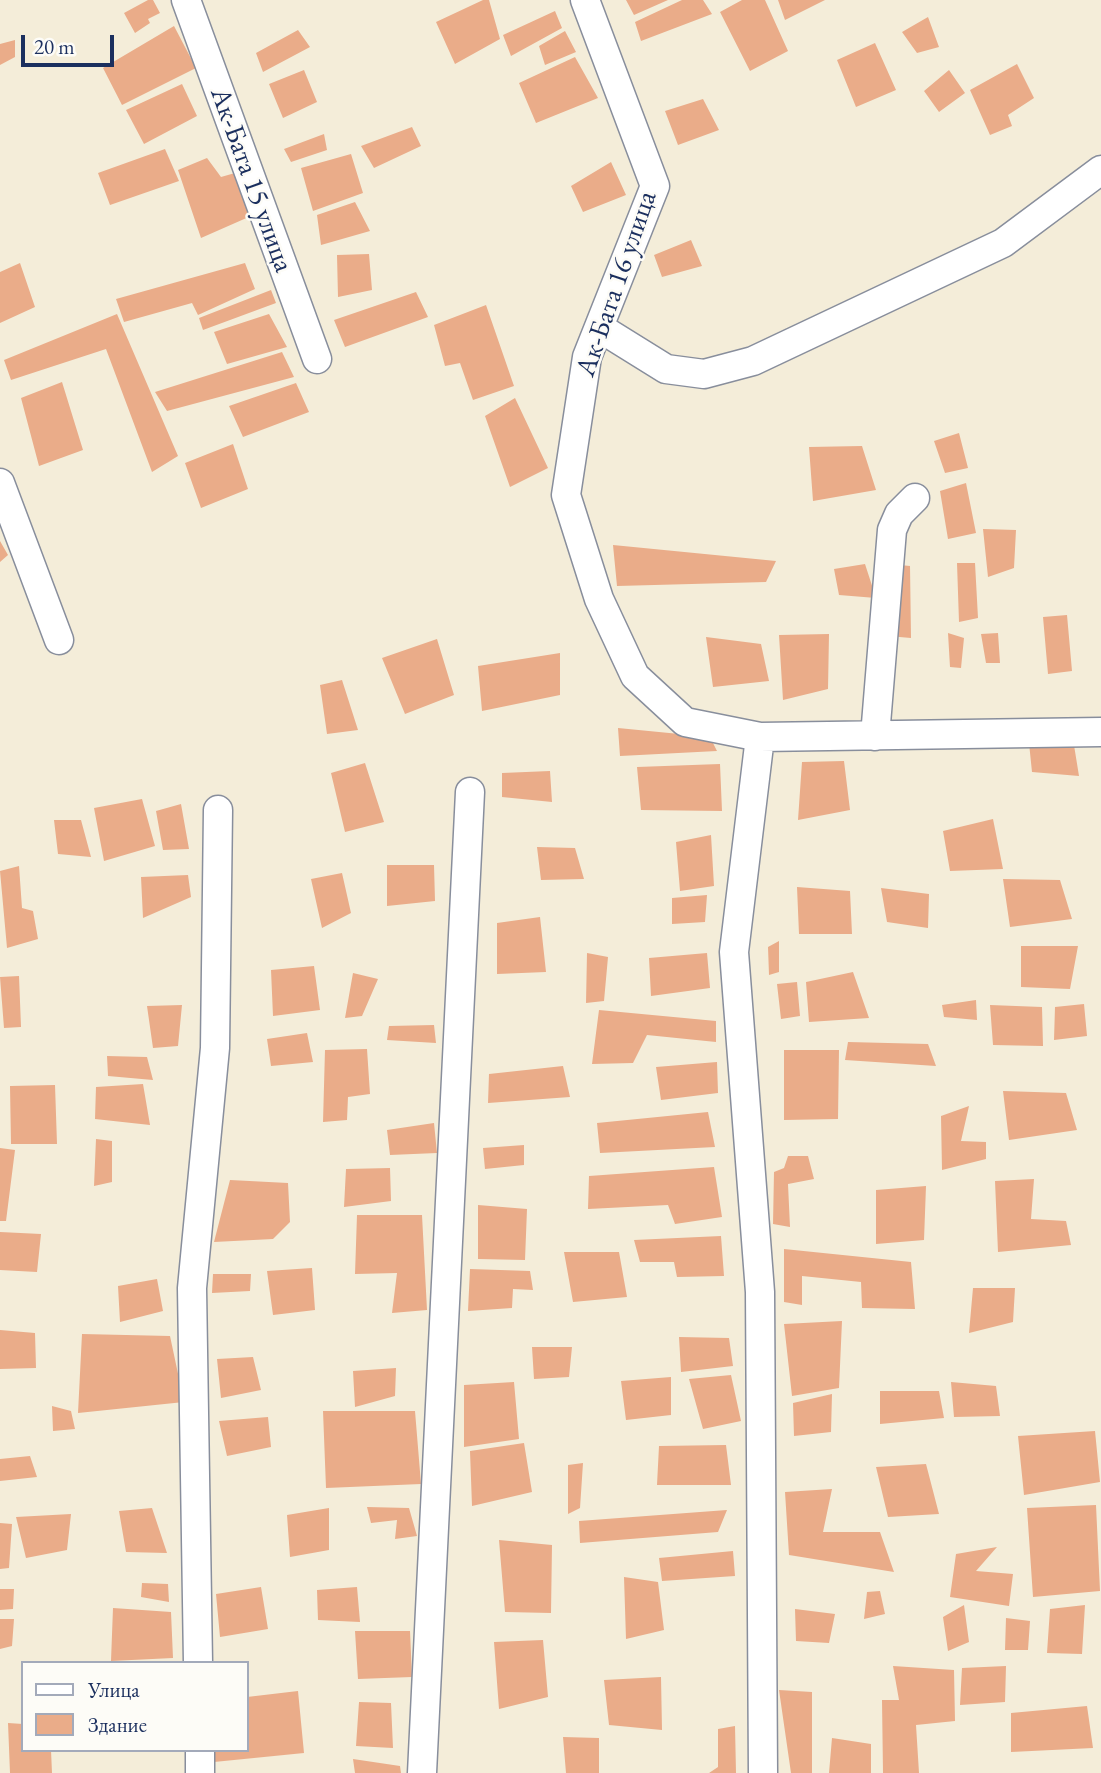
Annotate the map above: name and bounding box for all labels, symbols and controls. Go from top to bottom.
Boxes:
scale bar [24,21,117,65]
text: 20 m [34,33,75,60]
street label: Ак-Бата 15 улица [202,83,300,277]
street label: Ак-Бата 16 улица [570,187,664,381]
legend [21,1661,248,1752]
text: Улица [88,1676,140,1703]
text: Здание [88,1711,147,1738]

